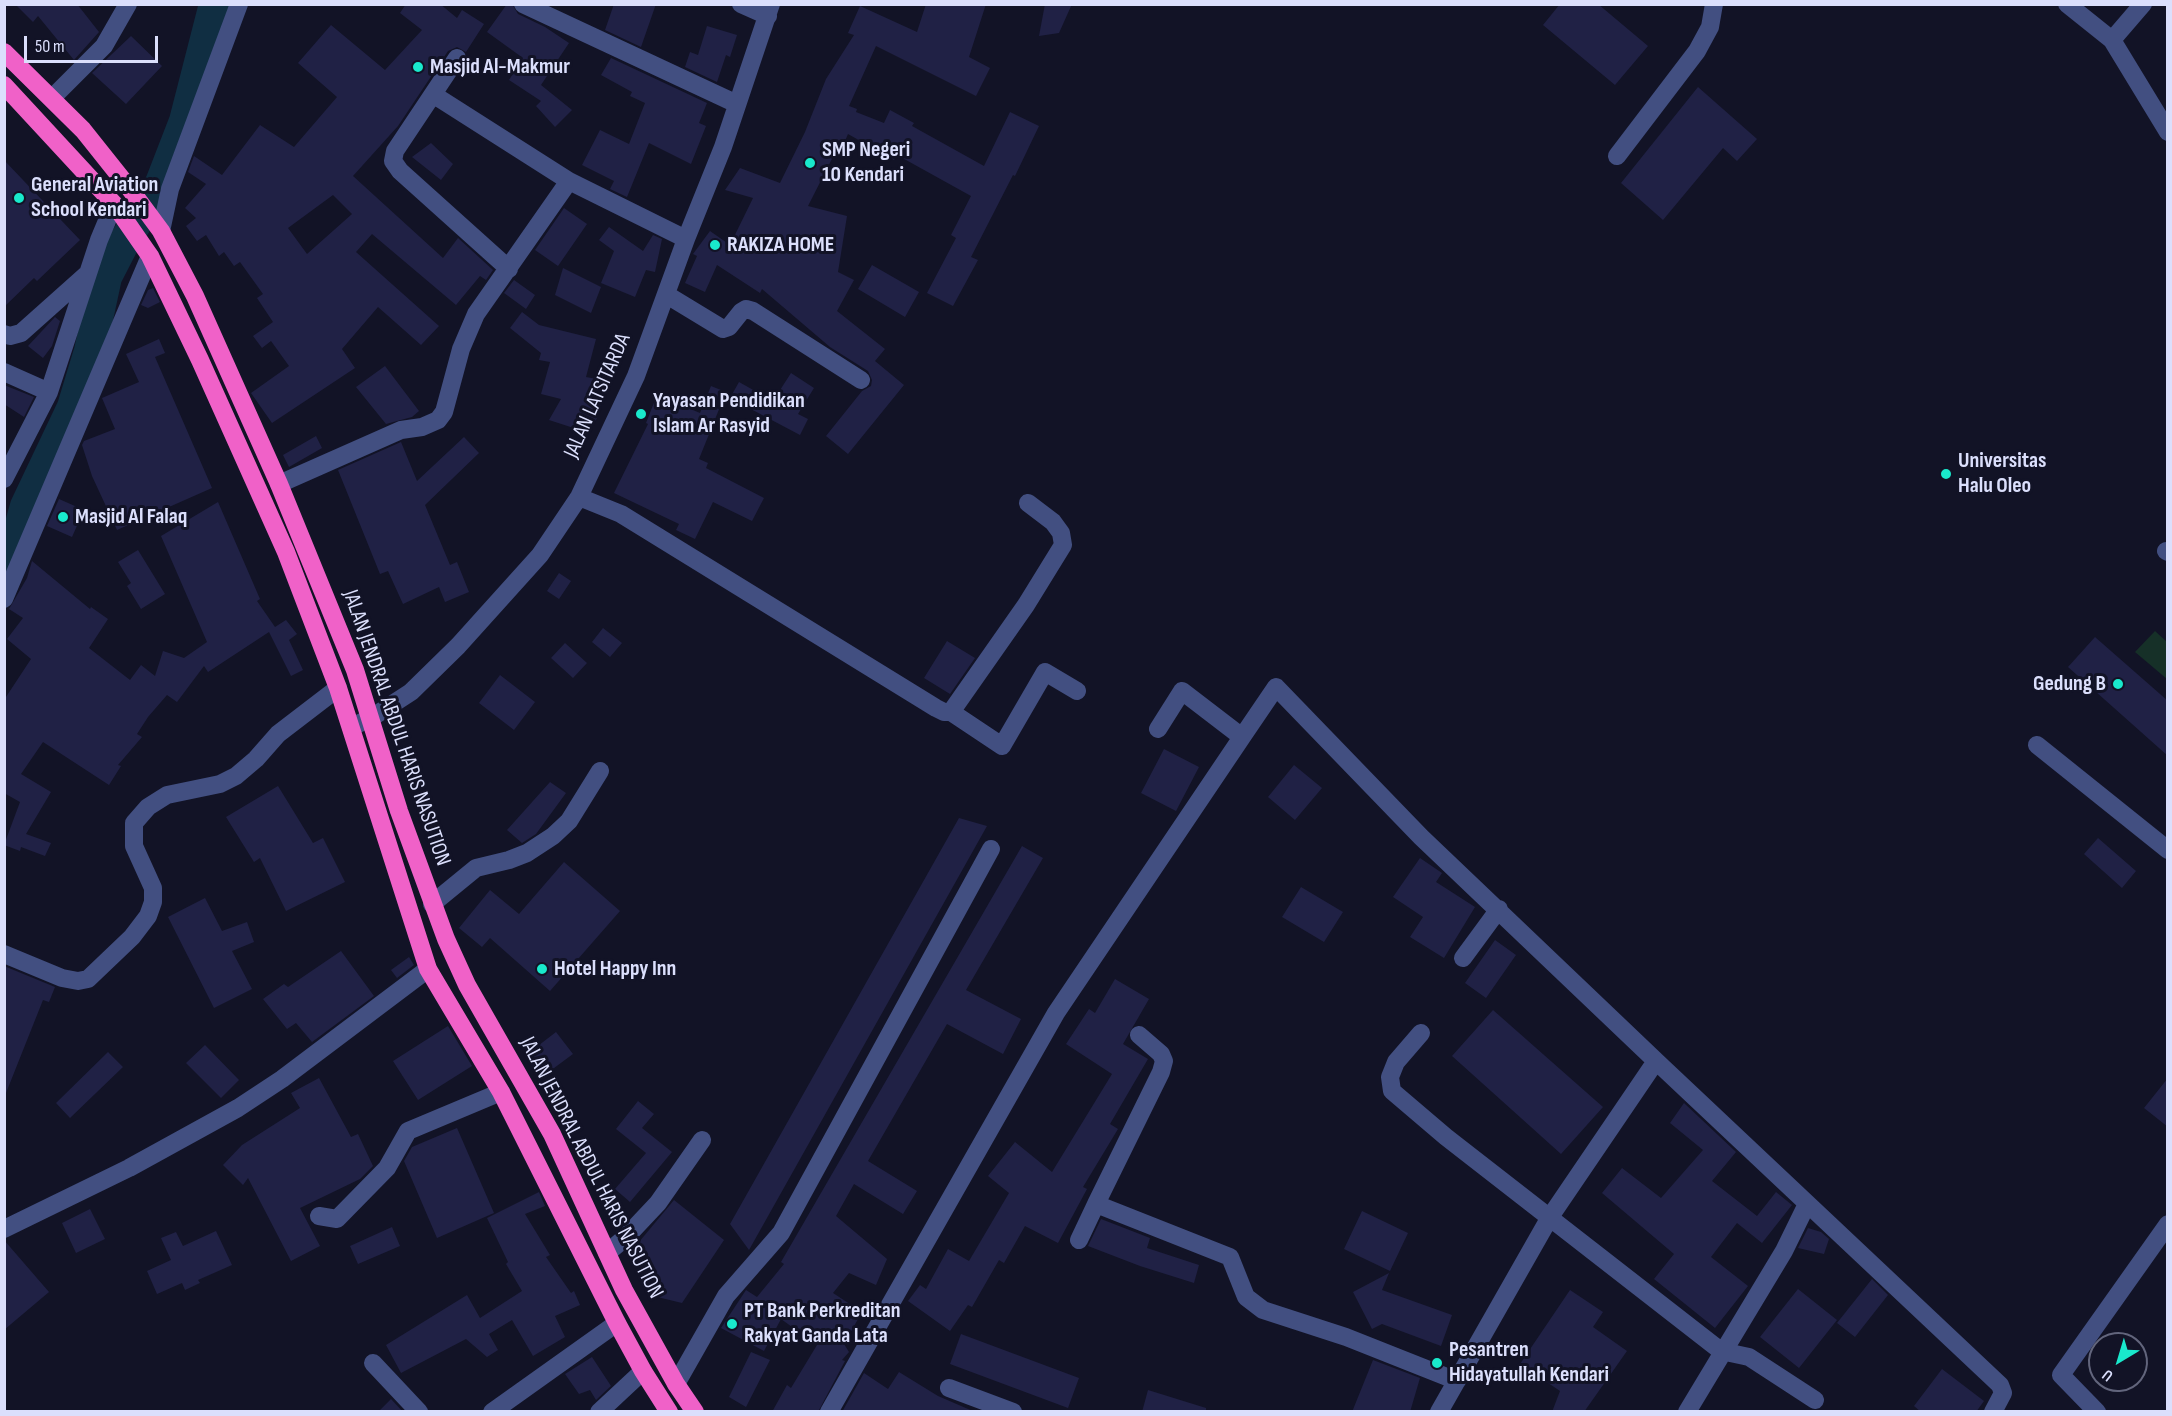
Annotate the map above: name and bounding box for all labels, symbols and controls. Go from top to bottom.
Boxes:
scale bar [27,24,160,62]
text: 50 m [35,36,65,57]
place label: Masjid Al-Makmur [430,54,570,80]
marker: Masjid Al-Makmur [411,60,425,74]
place label: SMP Negeri 10 Kendari [822,137,910,188]
marker: SMP Negeri 10 Kendari [803,156,817,170]
place label: General Aviation School Kendari [31,172,158,224]
marker: General Aviation School Kendari [12,191,26,205]
place label: RAKIZA HOME [727,232,834,258]
marker: RAKIZA HOME [708,238,722,252]
street label: JALAN LATSITARDA [559,330,637,462]
place label: Yayasan Pendidikan Islam Ar Rasyid [653,388,805,440]
marker: Yayasan Pendidikan Islam Ar Rasyid [634,407,648,421]
place label: Universitas Halu Oleo [1958,448,2046,500]
marker: Universitas Halu Oleo [1939,467,1953,481]
place label: Masjid Al Falaq [75,504,187,530]
marker: Masjid Al Falaq [56,510,70,524]
street label: JALAN JENDRAL ABDUL HARIS NASUTION [336,587,456,869]
place label: Gedung B [2033,671,2106,697]
marker: Gedung B [2111,677,2125,691]
place label: Hotel Happy Inn [554,956,676,982]
marker: Hotel Happy Inn [535,962,549,976]
street label: JALAN JENDRAL ABDUL HARIS NASUTION [513,1033,669,1303]
place label: PT Bank Perkreditan Rakyat Ganda Lata [744,1298,901,1350]
marker: PT Bank Perkreditan Rakyat Ganda Lata [725,1317,739,1331]
north arrow [2088,1332,2148,1392]
place label: Pesantren Hidayatullah Kendari [1449,1337,1609,1388]
marker: Pesantren Hidayatullah Kendari [1430,1356,1444,1370]
text: U [2099,1365,2117,1385]

